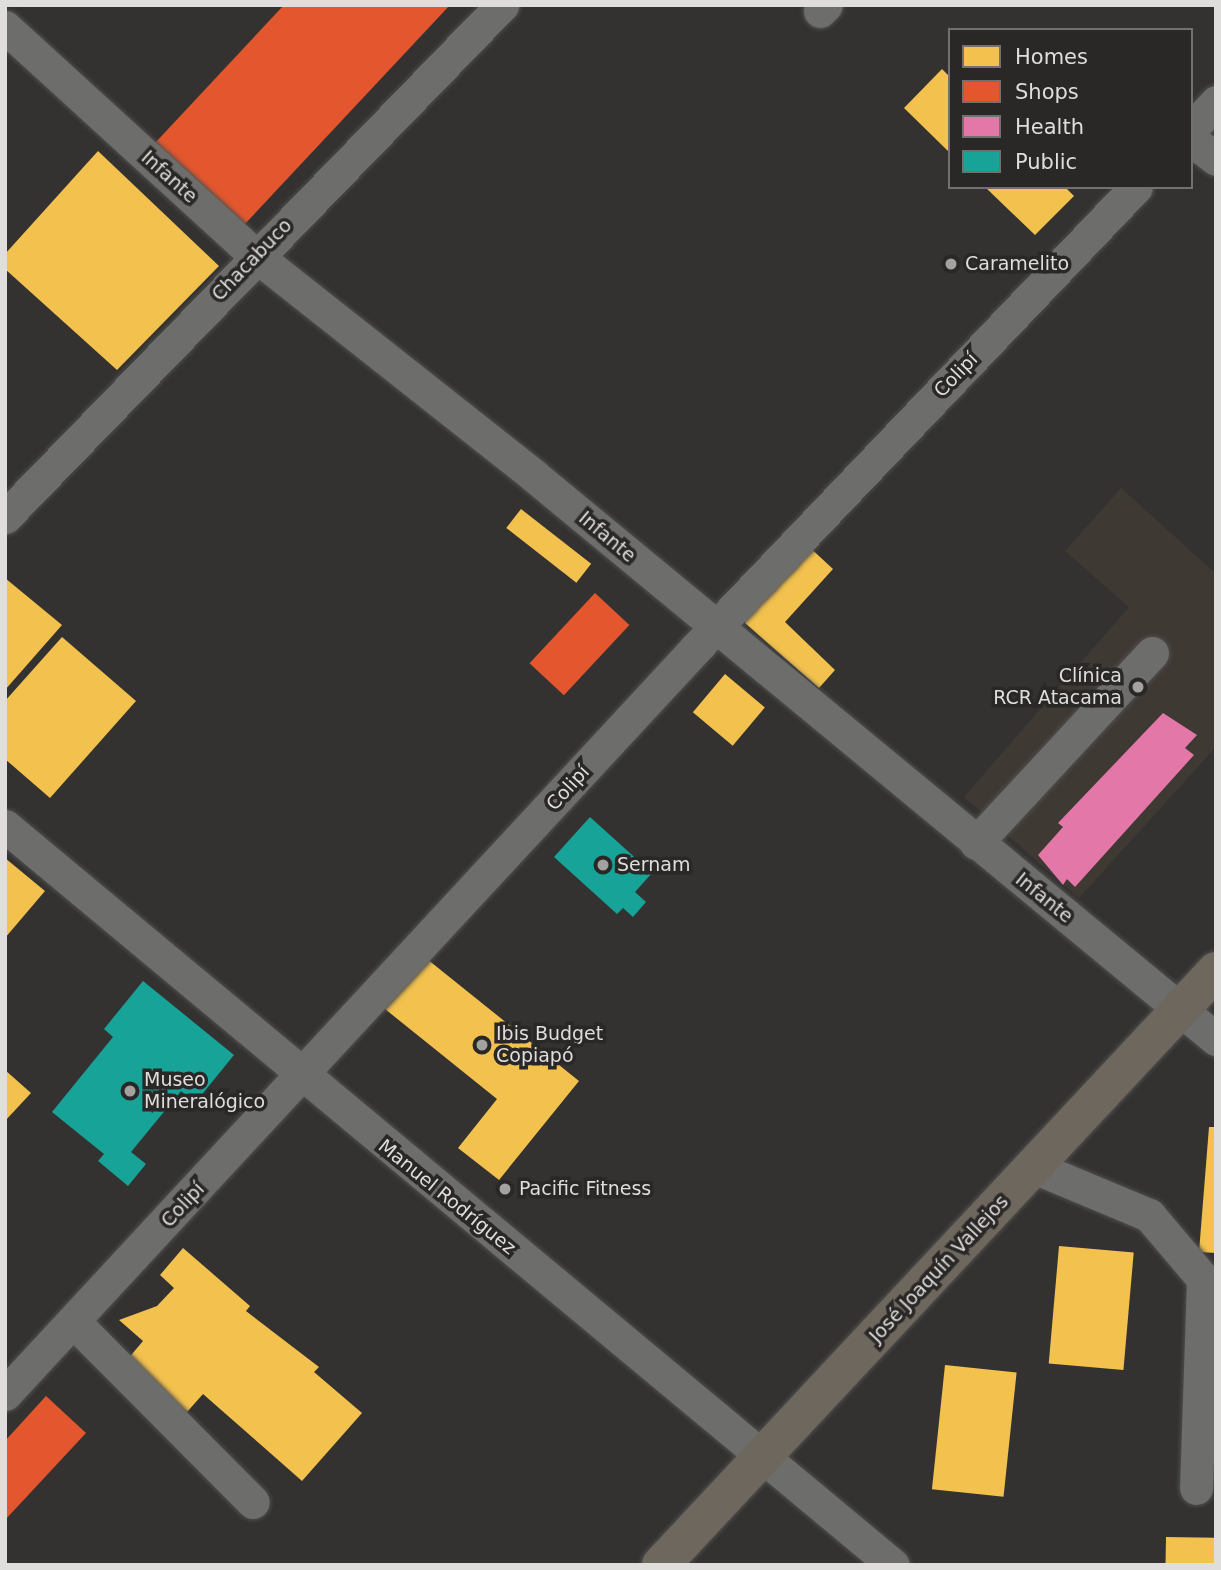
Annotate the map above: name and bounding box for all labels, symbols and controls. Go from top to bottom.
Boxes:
legend [948,28,1193,189]
text: Homes [1015,45,1088,69]
text: Shops [1015,80,1079,104]
text: Health [1015,115,1084,139]
street label: Infante [136,146,202,208]
text: Public [1015,150,1077,174]
street label: Chacabuco [207,214,297,306]
place label: Caramelito [965,253,1069,275]
marker: Caramelito [943,256,959,272]
street label: Colipí [929,348,983,402]
street label: Infante [574,507,640,567]
place label: Clínica RCR Atacama [993,665,1122,709]
marker: Clínica RCR Atacama [1128,677,1148,697]
street label: Colipí [542,761,594,815]
place label: Sernam [617,854,690,876]
marker: Sernam [595,857,611,873]
street label: Infante [1011,868,1077,928]
place label: Ibis Budget Copiapó [496,1023,603,1067]
marker: Ibis Budget Copiapó [474,1037,490,1053]
place label: Museo Mineralógico [144,1069,265,1113]
marker: Museo Mineralógico [122,1083,138,1099]
street label: Manuel Rodríguez [374,1135,520,1259]
street label: Colipí [157,1178,209,1232]
place label: Pacific Fitness [519,1178,651,1200]
marker: Pacific Fitness [497,1181,513,1197]
street label: José Joaquín Vallejos [865,1191,1013,1347]

